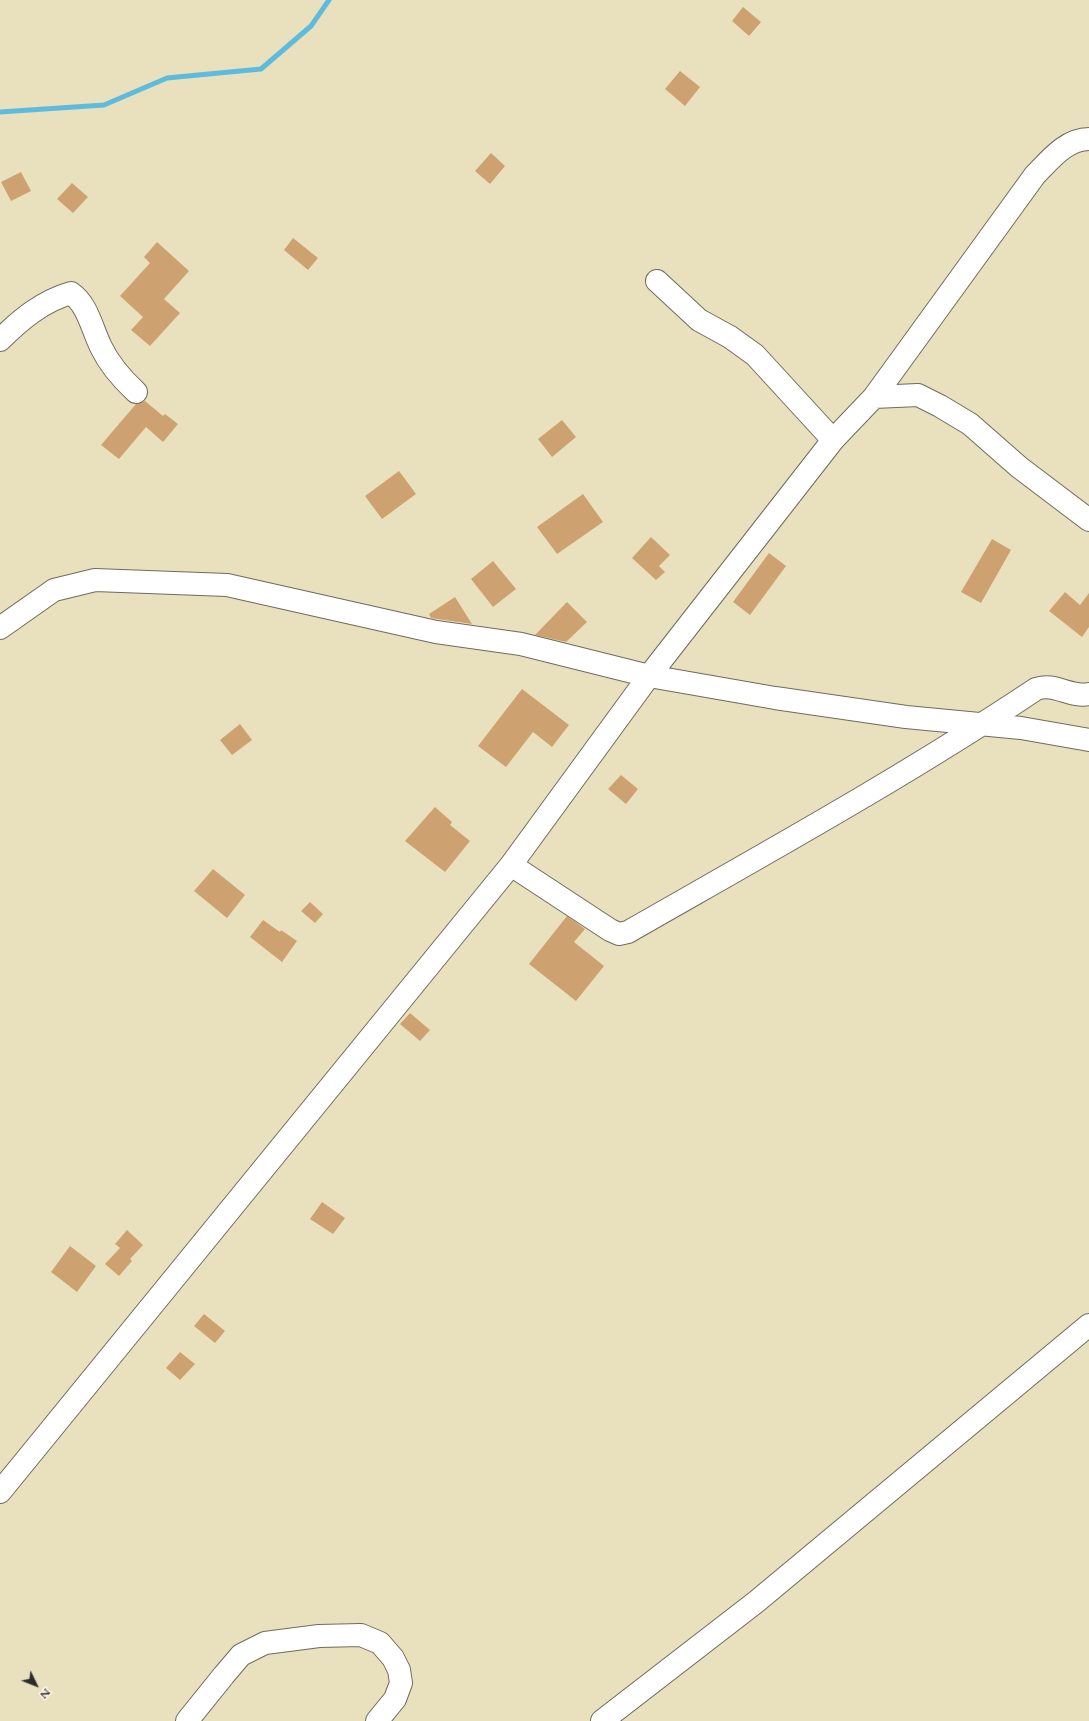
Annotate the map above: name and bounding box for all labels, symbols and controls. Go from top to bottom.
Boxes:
north arrow [16,1665,56,1705]
text: N [36,1685,54,1702]

